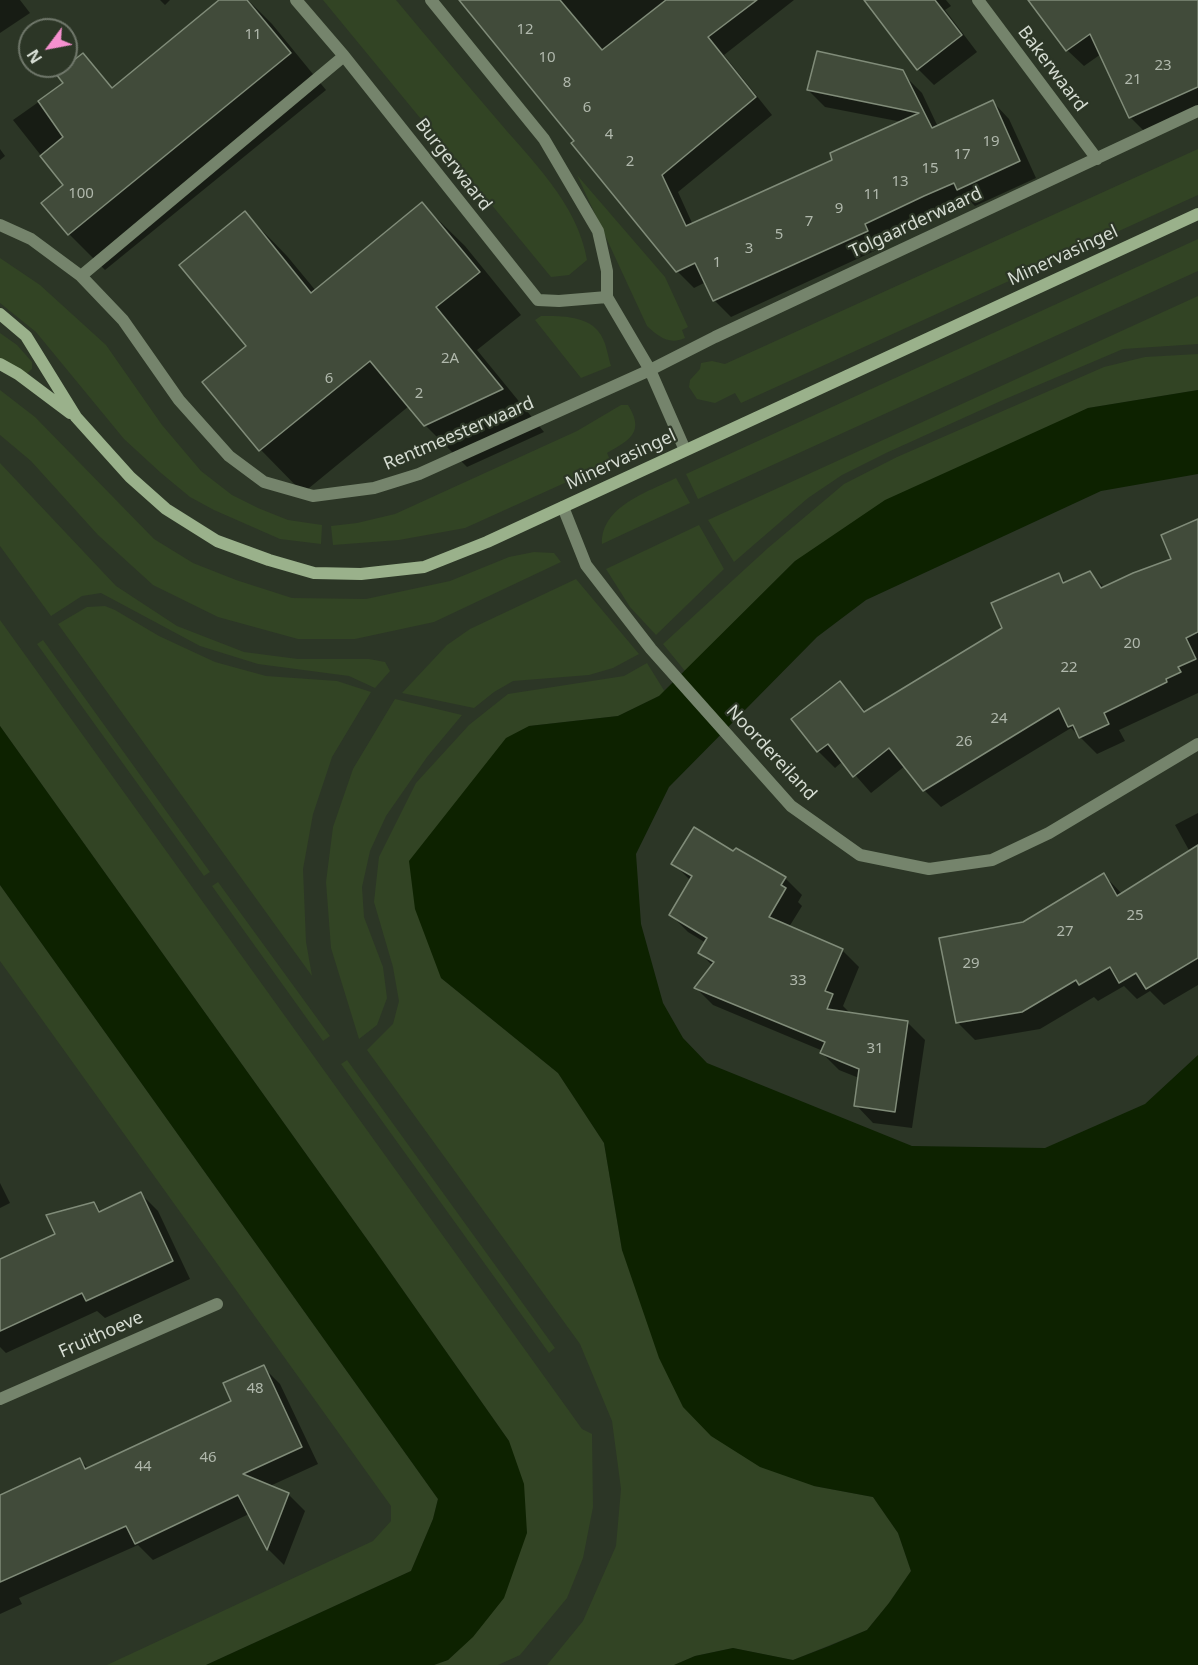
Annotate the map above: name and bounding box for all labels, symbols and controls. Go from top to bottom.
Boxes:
north arrow [18,18,78,78]
house number: 12 [516,21,534,39]
street label: Bakerwaard [1013,22,1091,116]
house number: 11 [244,26,262,44]
text: N [22,45,47,68]
house number: 10 [538,49,556,67]
house number: 23 [1154,57,1172,75]
house number: 21 [1124,71,1142,89]
house number: 8 [563,74,571,92]
house number: 6 [583,99,591,117]
street label: Burgerwaard [410,115,496,215]
house number: 4 [605,126,613,144]
house number: 19 [982,133,1000,151]
house number: 17 [953,146,971,164]
house number: 2 [626,153,634,171]
house number: 15 [921,160,939,178]
house number: 13 [891,173,909,191]
street label: Tolgaarderwaard [846,183,986,263]
house number: 100 [68,185,94,203]
house number: 11 [863,186,881,204]
house number: 9 [835,200,843,218]
house number: 7 [805,213,813,231]
street label: Minervasingel [1004,221,1122,291]
house number: 5 [775,226,783,244]
house number: 3 [745,240,753,258]
house number: 1 [713,254,721,272]
house number: 2A [441,350,459,368]
house number: 6 [325,370,333,388]
house number: 2 [415,385,423,403]
street label: Rentmeesterwaard [381,393,537,475]
street label: Minervasingel [562,425,680,495]
house number: 20 [1123,635,1141,653]
house number: 22 [1060,659,1078,677]
street label: Noordereiland [721,701,821,805]
house number: 24 [990,710,1008,728]
house number: 26 [955,733,973,751]
house number: 25 [1126,907,1144,925]
house number: 27 [1056,923,1074,941]
house number: 29 [962,955,980,973]
house number: 33 [789,972,807,990]
house number: 31 [866,1040,884,1058]
street label: Fruithoeve [55,1307,147,1363]
house number: 48 [246,1380,264,1398]
house number: 46 [199,1449,217,1467]
house number: 44 [134,1458,152,1476]

